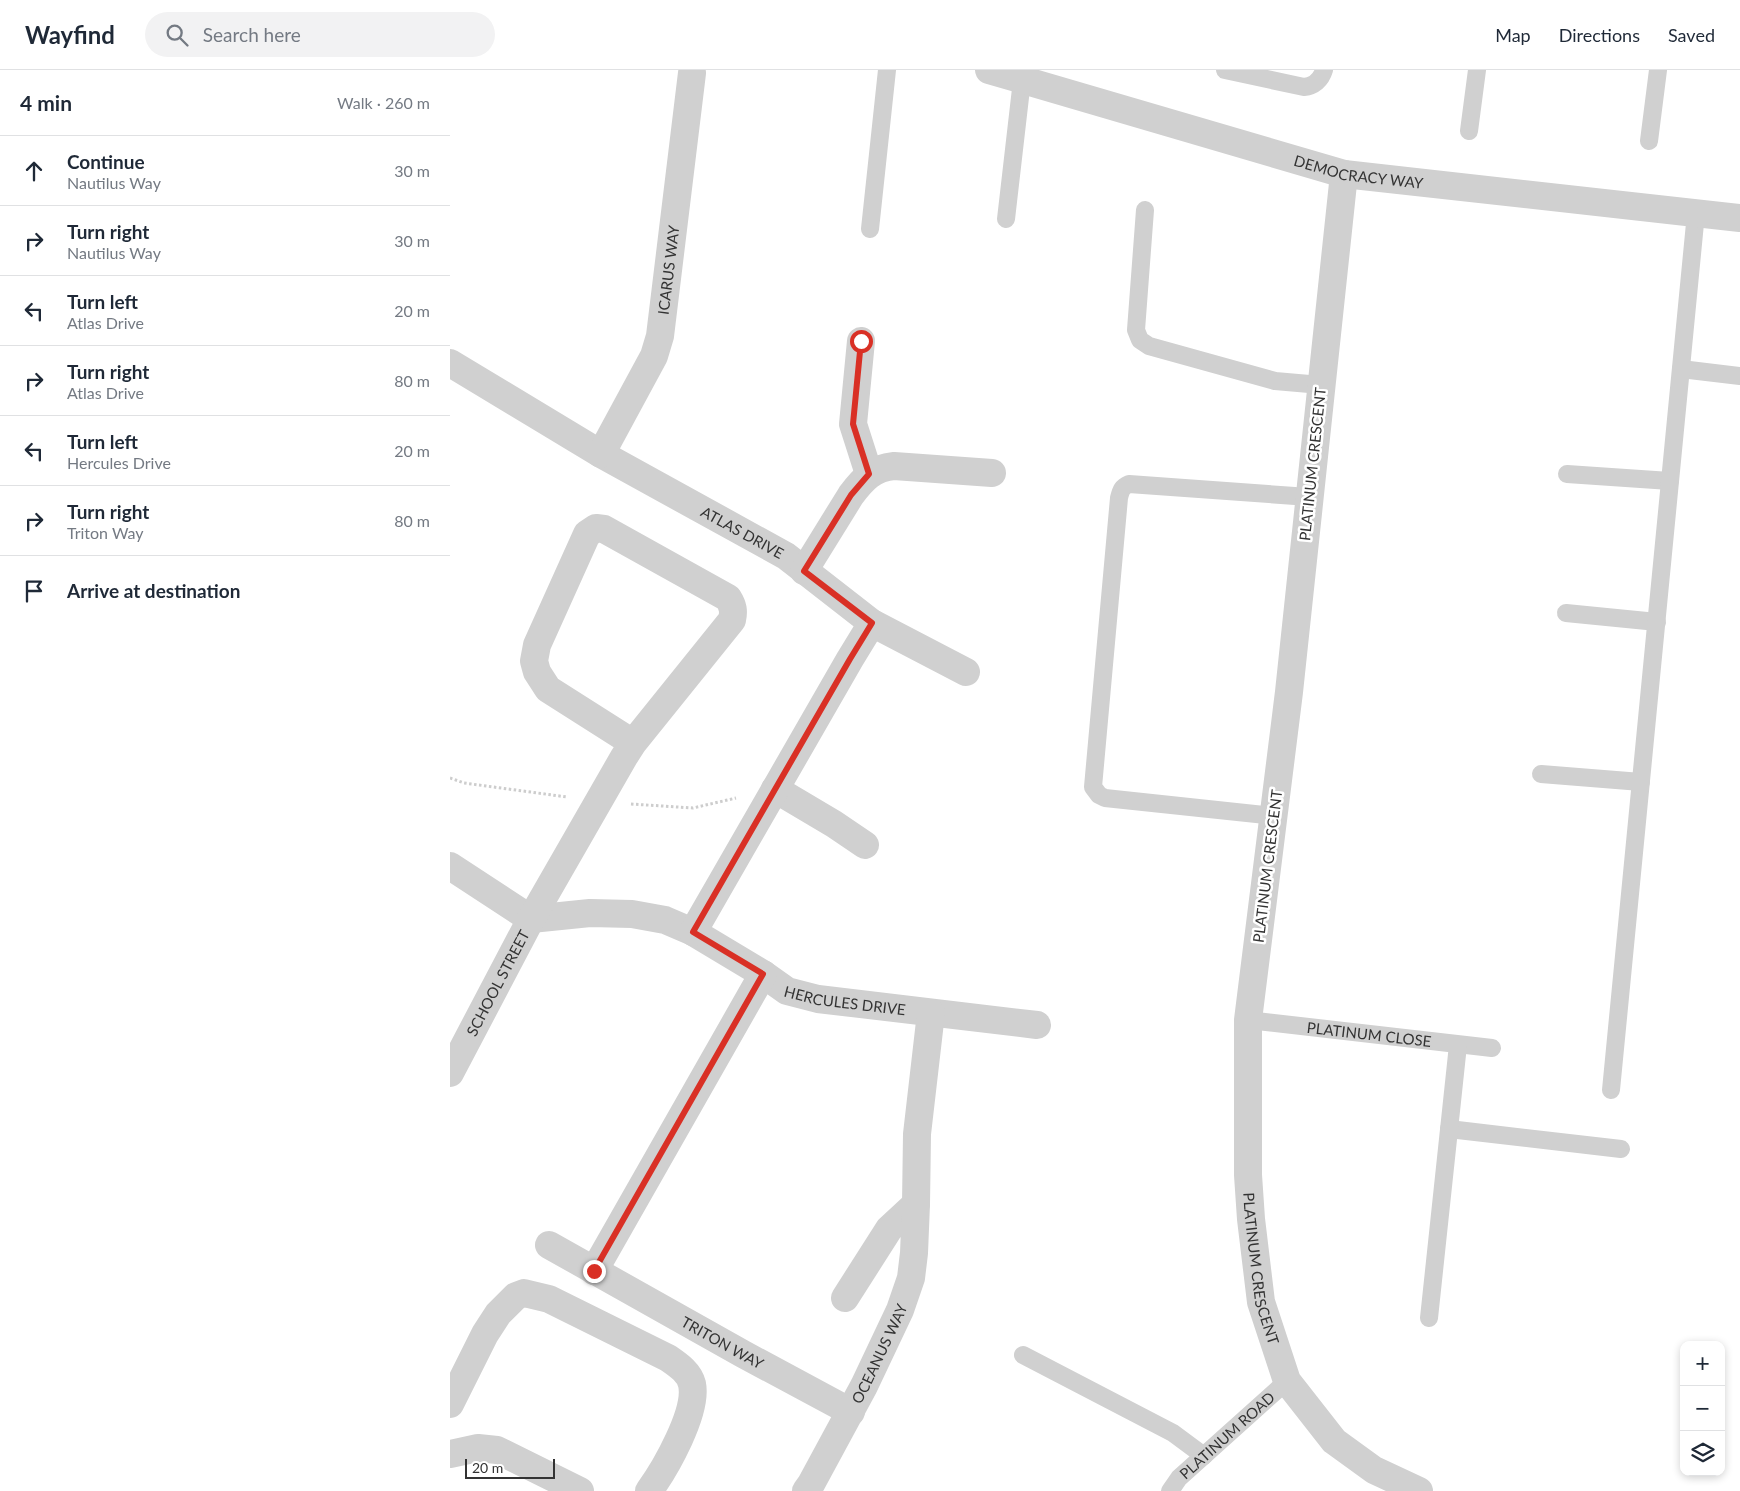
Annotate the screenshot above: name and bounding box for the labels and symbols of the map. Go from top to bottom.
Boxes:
street label: DEMOCRACY WAY [1292,151,1425,192]
street label: ICARUS WAY [654,223,682,316]
route start [850,330,873,353]
street label: PLATINUM CRESCENT [1295,386,1329,542]
street label: ATLAS DRIVE [698,502,787,562]
street label: PLATINUM CRESCENT [1249,788,1285,944]
street label: SCHOOL STREET [462,926,533,1039]
street label: HERCULES DRIVE [782,982,907,1018]
street label: PLATINUM CLOSE [1306,1018,1432,1050]
street label: PLATINUM CRESCENT [1240,1192,1283,1347]
route end [583,1260,606,1283]
street label: OCEANUS WAY [847,1301,911,1406]
street label: TRITON WAY [678,1312,767,1373]
street label: PLATINUM ROAD [1175,1388,1278,1482]
scale bar [465,1456,555,1479]

